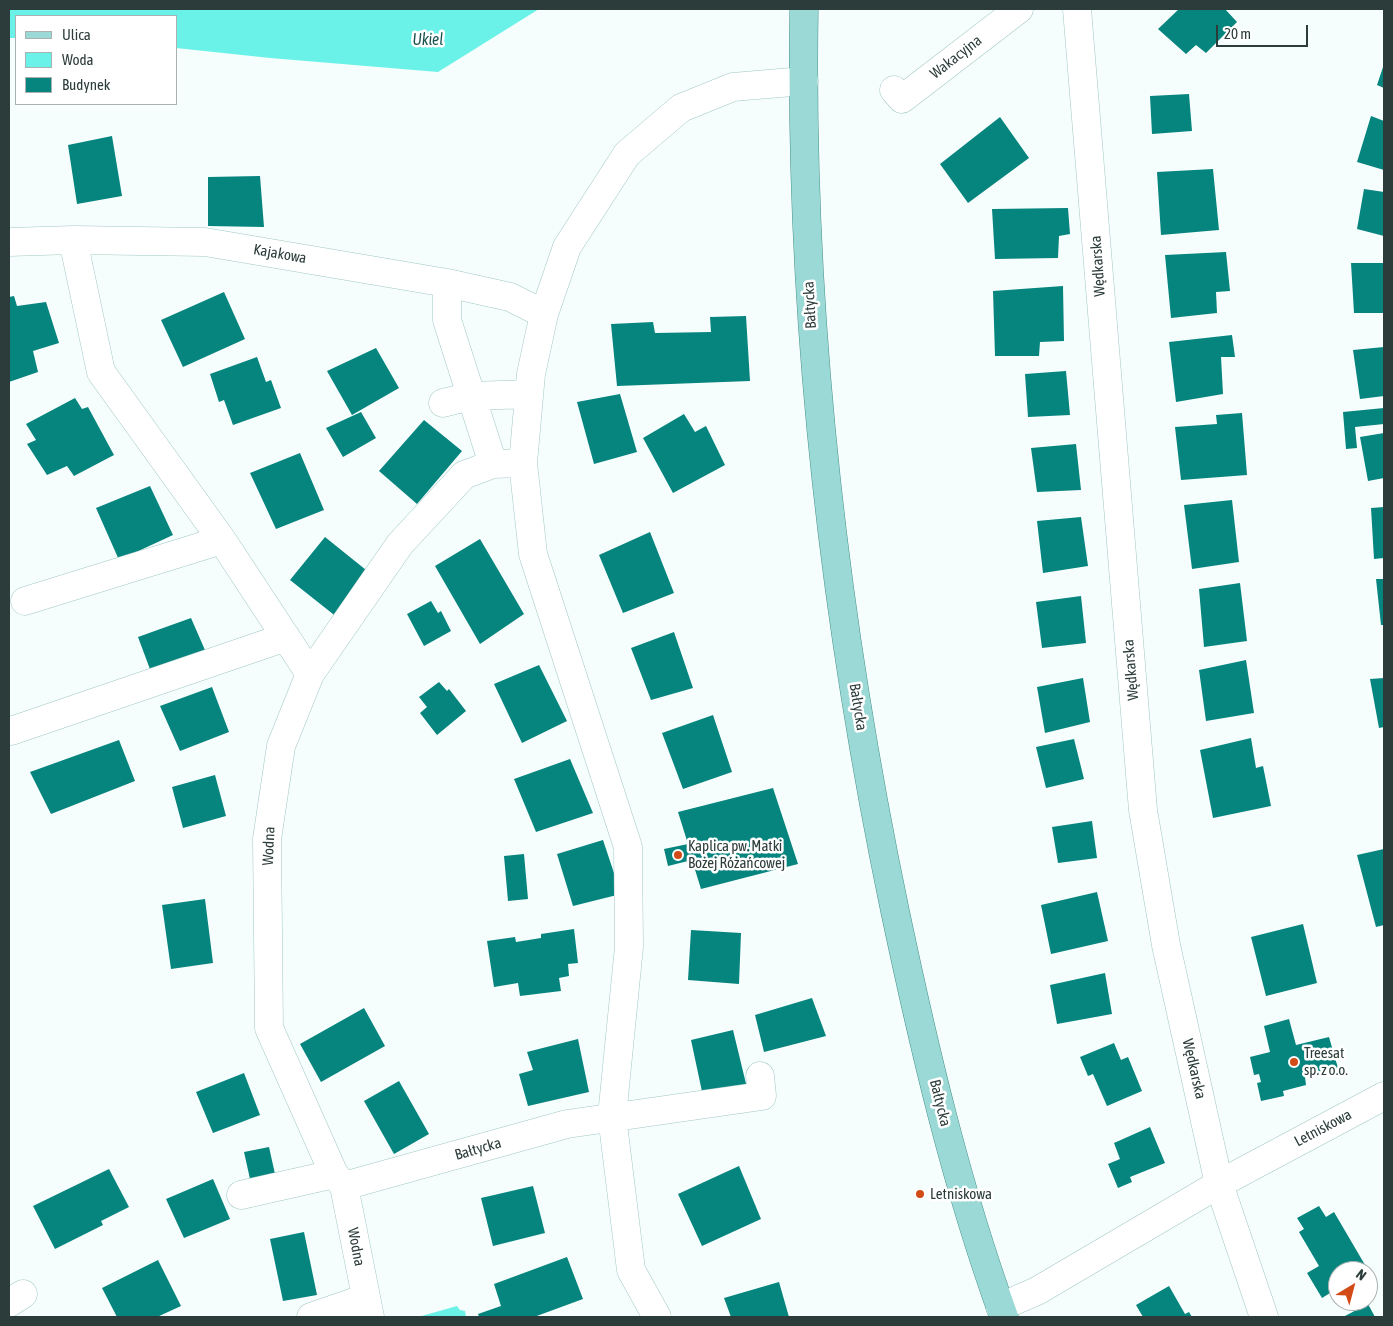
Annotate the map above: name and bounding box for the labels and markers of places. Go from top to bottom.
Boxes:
place label: Kaplica pw. Matki Bożej Różańcowej [688,837,785,872]
marker: Kaplica pw. Matki Bożej Różańcowej [672,849,684,861]
place label: Treesat sp. z o.o. [1304,1044,1348,1079]
marker: Treesat sp. z o.o. [1288,1056,1300,1068]
place label: Letniskowa [930,1185,992,1203]
marker: Letniskowa [914,1188,926,1200]

